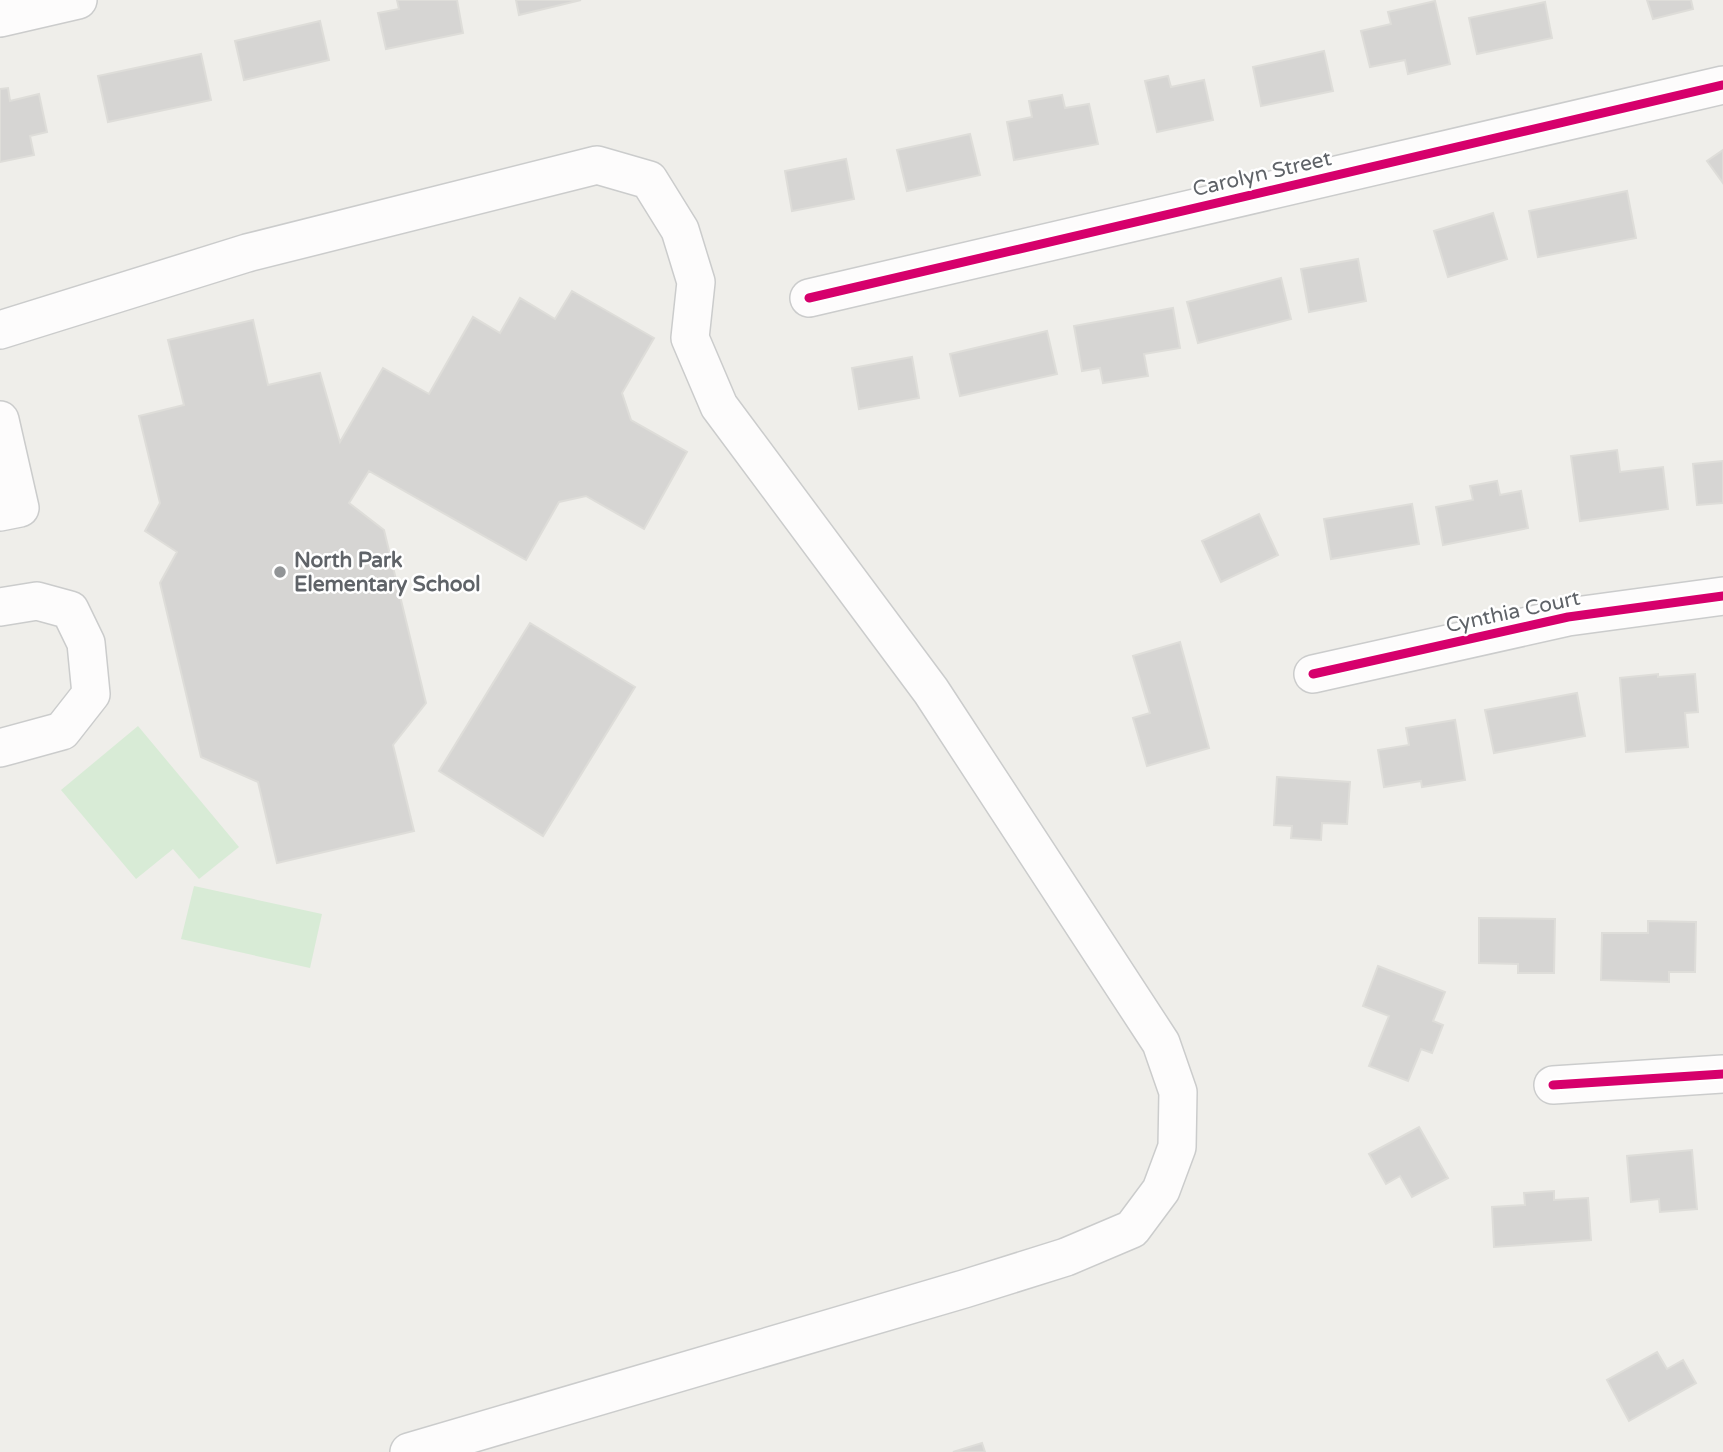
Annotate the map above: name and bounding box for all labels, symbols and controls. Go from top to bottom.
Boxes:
street label: Carolyn Street [1190,146,1334,202]
place label: North Park Elementary School [294,548,481,597]
marker: North Park Elementary School [272,564,288,580]
street label: Cynthia Court [1444,586,1582,638]

